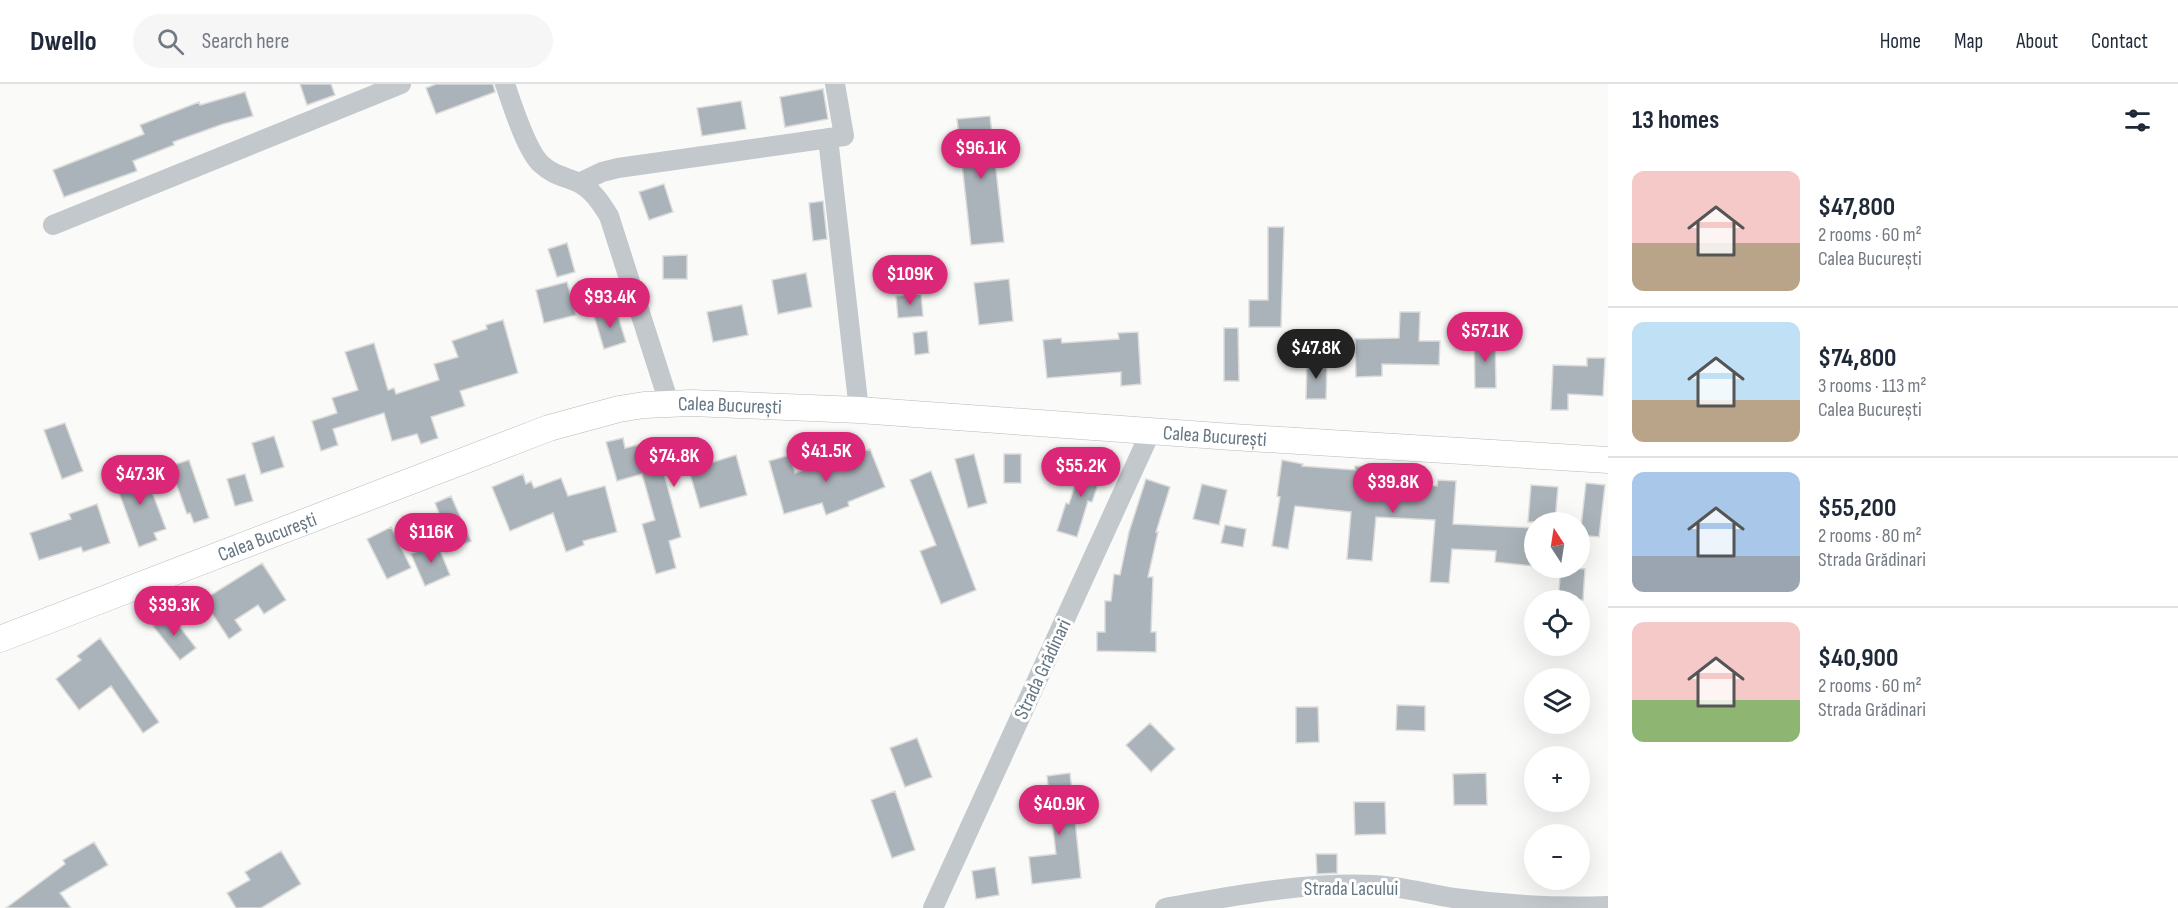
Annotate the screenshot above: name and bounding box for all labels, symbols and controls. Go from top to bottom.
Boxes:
search box [133,14,553,68]
text: Dwello [30,25,97,58]
icon: search [154,25,187,58]
text: Search here [202,28,289,55]
text: Home [1880,29,1921,54]
text: Map [1954,29,1983,54]
text: About [2016,29,2058,54]
text: Contact [2091,29,2148,54]
icon: filters [2121,104,2154,137]
text: 13 homes [1632,105,1719,136]
pin: $96.1K [932,129,1030,180]
text: $96.1K [955,136,1007,160]
text: $47,800 [1818,192,1895,223]
icon: home [1680,195,1752,267]
text: 2 rooms · 60 m² [1818,223,1922,247]
text: Calea București [1818,247,1922,271]
pin: $109K [868,255,952,306]
text: $109K [887,262,933,286]
pin: $93.4K [561,278,659,329]
text: $93.4K [584,285,636,309]
pin: $57.1K [1436,312,1534,363]
text: $57.1K [1461,319,1509,343]
pin: $47.8K [1267,329,1365,380]
text: $47.8K [1291,336,1341,360]
text: $74,800 [1818,343,1896,374]
icon: home [1680,346,1752,418]
text: 3 rooms · 113 m² [1818,374,1927,398]
street label: Calea București [678,392,782,420]
text: Calea București [1818,398,1922,422]
street label: Calea București [1162,421,1267,452]
pin: $41.5K [777,432,875,483]
pin: $74.8K [625,437,723,488]
text: $41.5K [800,439,852,463]
text: $74.8K [649,444,699,468]
pin: $55.2K [1032,447,1130,498]
text: $55.2K [1055,454,1107,478]
pin: $47.3K [91,455,189,506]
text: $47.3K [115,462,165,486]
pin: $39.8K [1344,463,1442,514]
text: $39.8K [1367,470,1419,494]
text: $55,200 [1818,493,1896,524]
icon: home [1680,496,1752,568]
street label: Calea București [215,507,320,567]
north arrow [1524,512,1590,578]
map controls [1524,512,1590,890]
pin: $116K [389,513,473,564]
text: $116K [408,520,454,544]
text: 2 rooms · 80 m² [1818,524,1922,548]
text: Strada Grădinari [1818,548,1926,572]
pin: $39.3K [125,586,223,637]
button: locate [1524,590,1590,656]
text: $39.3K [148,593,200,617]
street label: Strada Grădinari [1009,615,1077,723]
text: $40,900 [1818,643,1898,674]
icon: home [1680,646,1752,718]
button: layers [1524,668,1590,734]
text: 2 rooms · 60 m² [1818,674,1922,698]
text: Strada Grădinari [1818,698,1926,722]
button: + [1524,746,1590,812]
pin: $40.9K [1010,785,1108,836]
text: $40.9K [1033,792,1085,816]
button: − [1524,824,1590,890]
street label: Strada Lacului [1304,877,1398,901]

